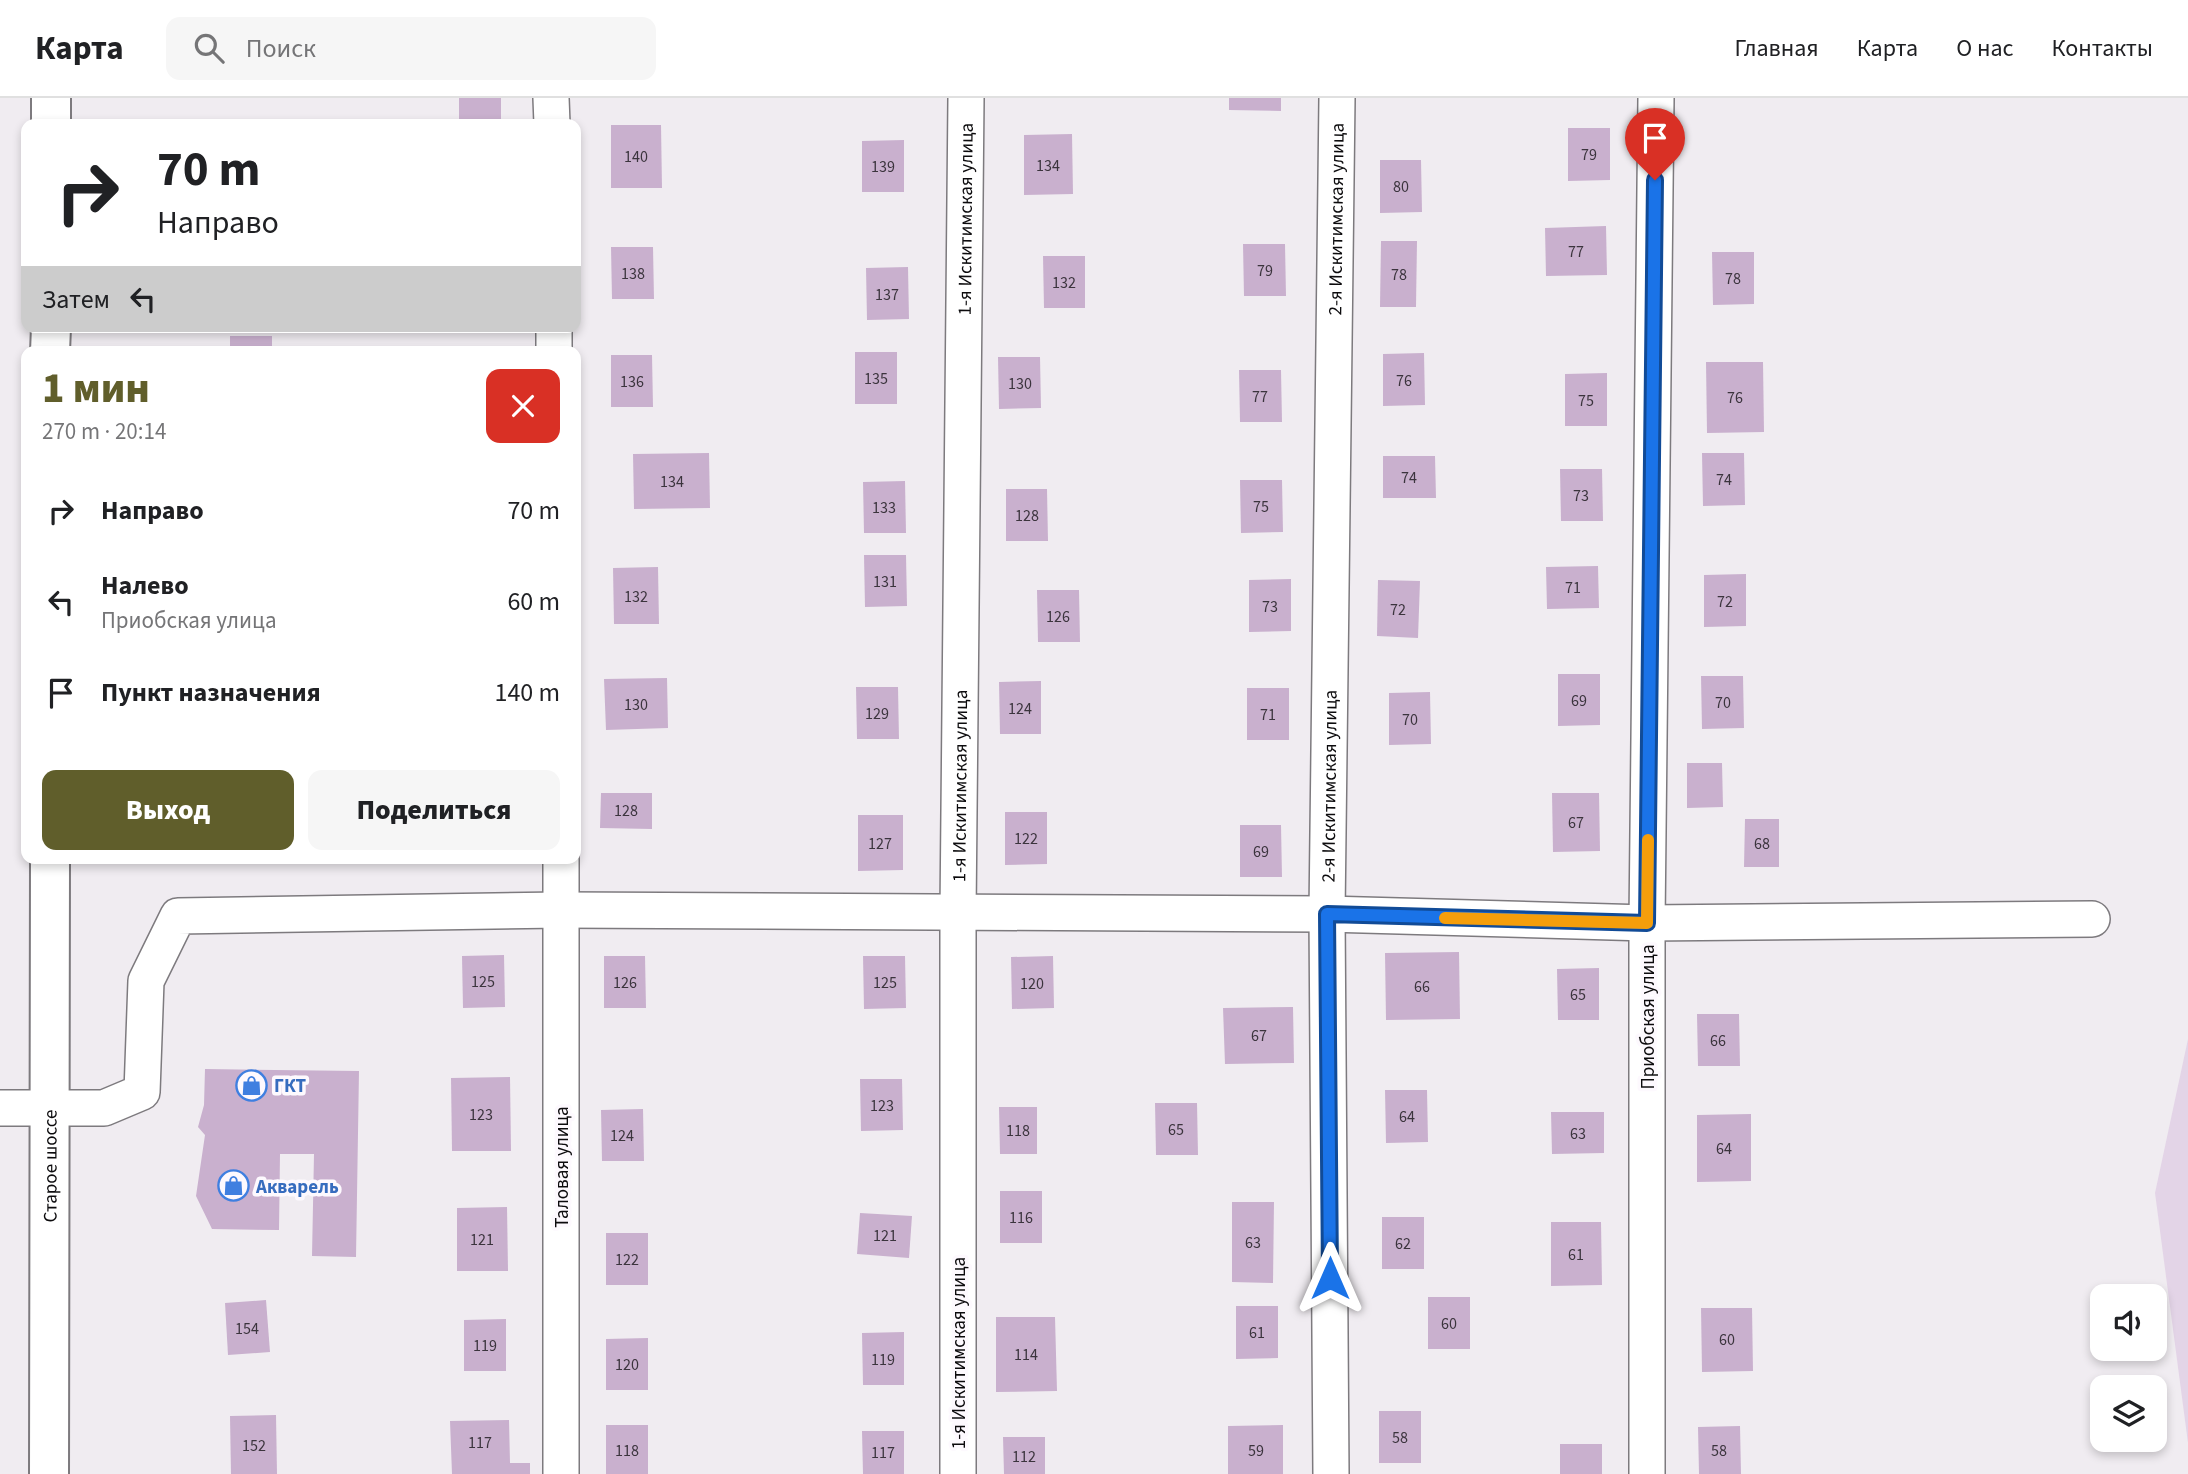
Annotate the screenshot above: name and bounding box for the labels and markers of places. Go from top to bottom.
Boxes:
pin [1625,108,1685,180]
shop icon: ГКТ [234,1068,268,1102]
place label: ГКТ [274,1073,307,1100]
shop icon: Акварель [216,1169,250,1203]
place label: Акварель [255,1174,339,1201]

